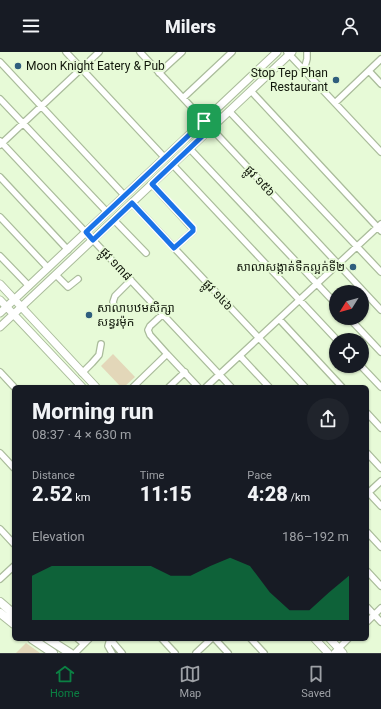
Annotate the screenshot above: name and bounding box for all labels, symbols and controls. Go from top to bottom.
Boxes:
icon: menu [20,15,42,37]
icon: person [339,15,361,37]
text: Milers [165,16,216,37]
place label: Moon Knight Eatery & Pub [26,59,165,73]
marker: Moon Knight Eatery & Pub [13,61,23,71]
place label: Stop Tep Phan Restaurant [251,66,328,94]
marker: Stop Tep Phan Restaurant [331,75,341,85]
pin [187,104,221,138]
icon: arrive [193,110,215,132]
street label: ផ្លូវ ១៥៦ [240,163,278,202]
street label: ផ្លូវ ១៣៨ [95,245,135,286]
place label: សាលាសង្កាត់ទឹកល្អក់ទី២ [236,260,345,274]
marker: សាលាសង្កាត់ទឹកល្អក់ទី២ [348,262,358,272]
street label: ផ្លូវ ១៤៦ [198,277,236,316]
north arrow [329,285,369,325]
map controls [329,285,369,373]
place label: សាលាបឋមសិក្សា សន្ធរម៉ុក [97,301,175,329]
marker: សាលាបឋមសិក្សា សន្ធរម៉ុក [84,310,94,320]
button: locate [329,333,369,373]
button: share [307,398,349,440]
text: Morning run [32,399,154,424]
text: 08:37 · 4 × 630 m [32,427,131,442]
text: Distance [32,469,75,482]
text: Time [140,469,164,482]
text: Pace [247,469,272,482]
text: 2.52 [32,482,73,506]
text: 11:15 [140,482,192,506]
text: 4:28 [247,482,288,506]
text: km [73,491,90,504]
text: /km [288,491,310,504]
text: Elevation [32,529,85,544]
text: 186–192 m [282,529,349,544]
tab: Home [50,663,80,700]
tab: Map [179,663,201,700]
tab: Saved [301,663,331,700]

